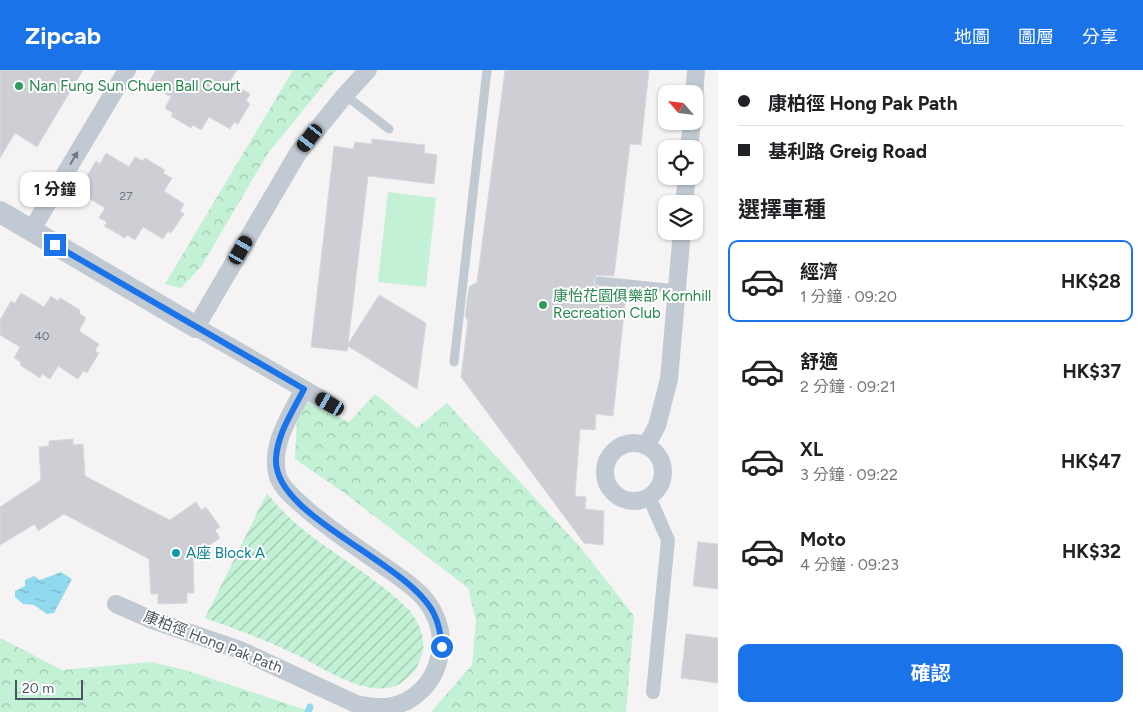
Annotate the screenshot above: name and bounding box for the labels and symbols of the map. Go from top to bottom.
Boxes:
place label: Nan Fung Sun Chuen Ball Court [29,77,241,95]
marker: Nan Fung Sun Chuen Ball Court [13,80,25,92]
north arrow [658,85,702,130]
car [294,122,325,154]
one-way arrow [69,152,78,165]
callout: 1 分鐘 [20,172,90,208]
house number: 27 [119,189,133,203]
car [227,233,254,267]
route end [44,234,66,256]
place label: 康怡花園俱樂部 Kornhill Recreation Club [553,287,711,322]
marker: 康怡花園俱樂部 Kornhill Recreation Club [537,299,549,311]
house number: 40 [34,329,50,343]
car [313,390,346,418]
place label: A座 Block A [186,544,265,562]
marker: A座 Block A [170,547,182,559]
street label: 康柏徑 Hong Pak Path [141,607,285,677]
route start [431,636,453,658]
scale bar [15,677,82,700]

